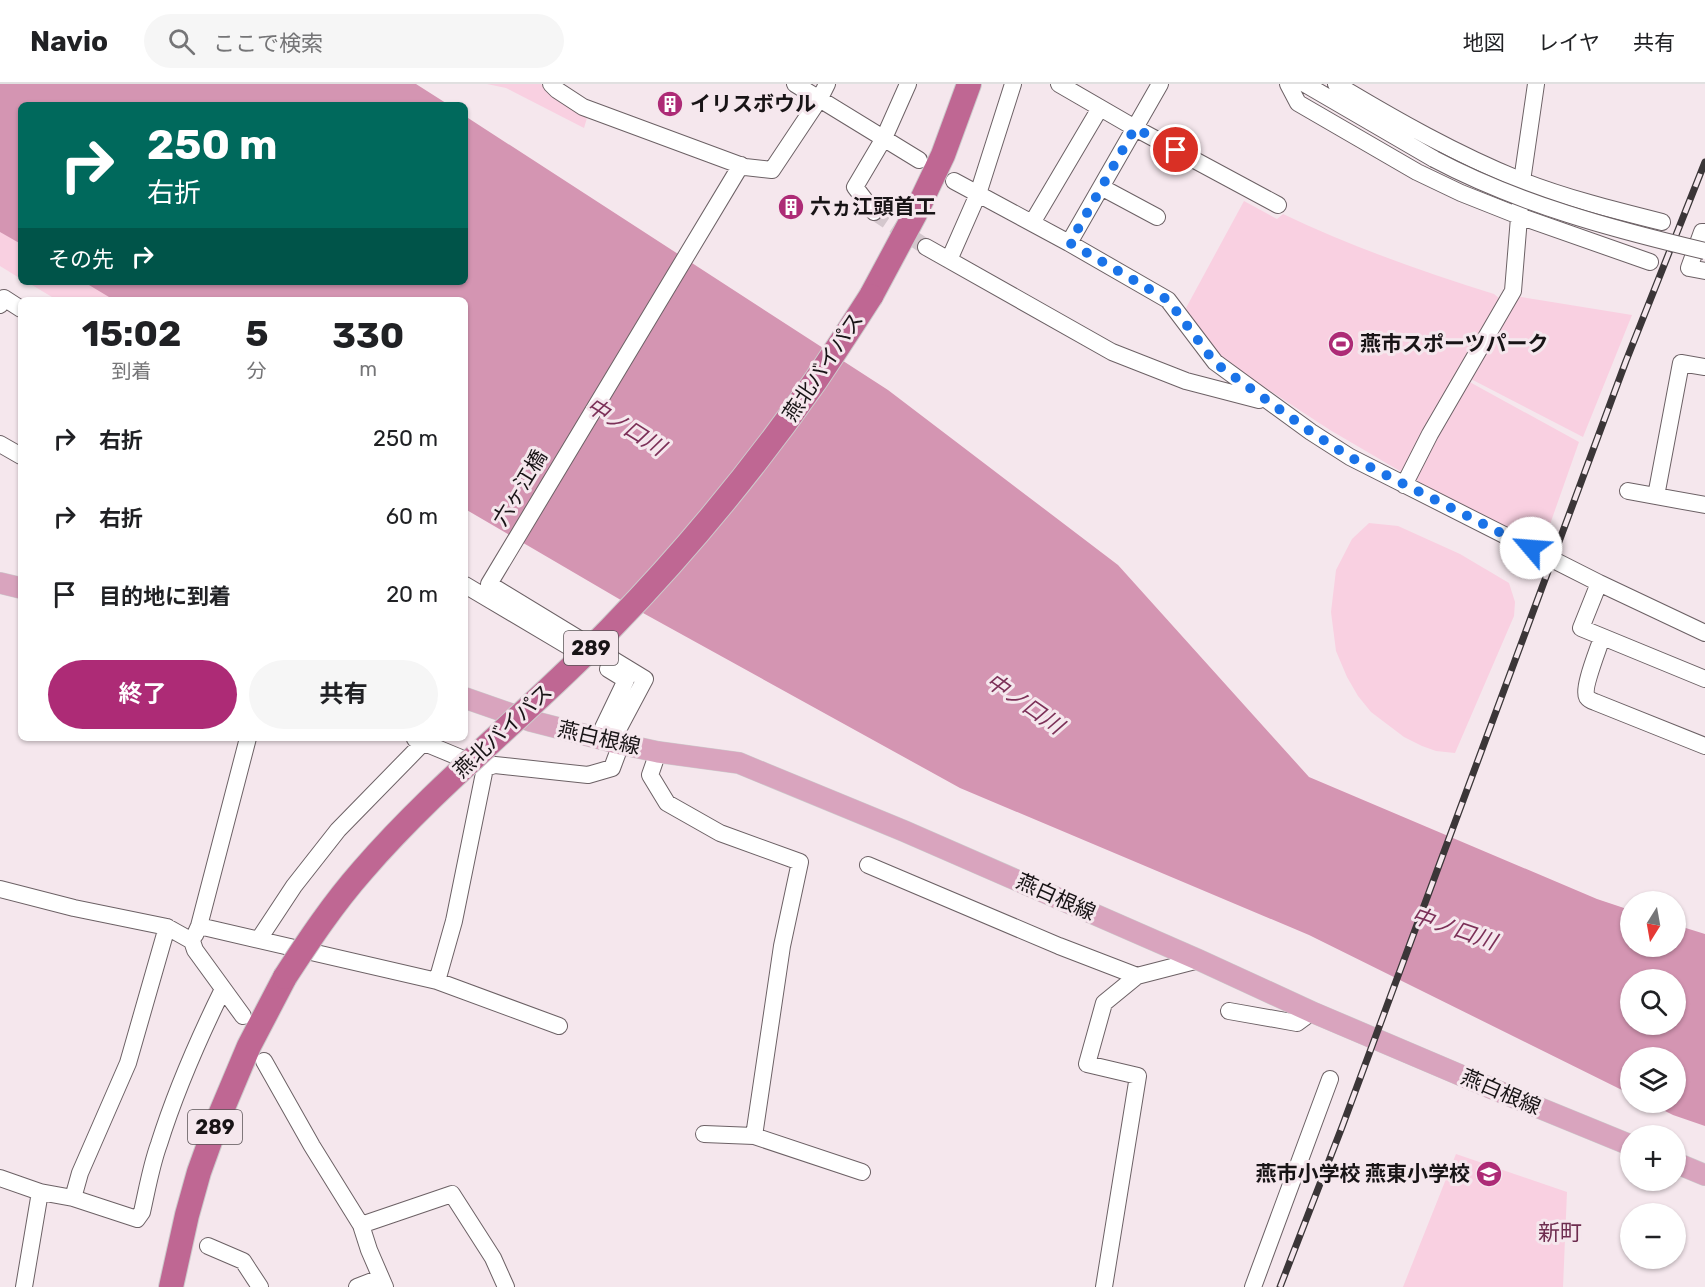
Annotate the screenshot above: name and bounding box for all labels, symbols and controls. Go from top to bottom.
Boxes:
search box [144,14,564,68]
text: Navio [30,25,108,58]
icon: search [165,25,198,58]
text: ここで検索 [213,30,323,57]
text: 地図 [1463,30,1505,55]
text: レイヤ [1538,30,1600,55]
text: 共有 [1633,30,1675,55]
building icon: イリスボウル [655,89,685,119]
place label: イリスボウル [690,91,816,116]
text: 250 m [147,120,277,170]
pin [1150,124,1201,175]
icon: right [48,126,126,204]
icon: arrive [1159,133,1192,166]
text: 右折 [147,177,201,209]
building icon: 六ヵ江頭首工 [776,192,806,222]
place label: 六ヵ江頭首工 [810,194,936,219]
icon: right [126,240,159,273]
text: その先 [48,246,114,273]
street label: 燕北バイパス [777,308,868,426]
text: 15:02 [82,312,181,355]
text: 5 [245,312,268,355]
text: 330 [332,314,404,357]
sports icon: 燕市スポーツパーク [1326,329,1356,359]
place label: 燕市スポーツパーク [1360,331,1549,356]
text: m [359,357,377,381]
text: 到着 [112,359,152,383]
text: 分 [247,359,267,383]
water label: 中ノ口川 [581,392,672,462]
icon: right [48,422,81,455]
text: 250 m [373,425,438,452]
text: 右折 [99,427,143,454]
street label: 六ヶ江橋 [487,445,552,530]
icon: right [48,500,81,533]
text: 60 m [386,503,438,530]
text: 右折 [99,505,143,532]
position arrow [1499,516,1563,580]
icon: arrive [48,578,81,611]
text: 20 m [386,581,438,608]
text: 目的地に到着 [99,583,231,610]
road number: 289 [564,631,618,665]
button: 終了 [48,660,237,729]
button: 共有 [249,660,438,729]
water label: 中ノ口川 [981,667,1070,741]
street label: 燕北バイパス [448,679,557,783]
street label: 燕白根線 [555,716,643,759]
street label: 燕白根線 [1013,868,1100,925]
north arrow [1620,891,1686,957]
map controls [1620,891,1686,1269]
water label: 中ノ口川 [1408,901,1502,956]
button: search [1620,969,1686,1035]
button: layers [1620,1047,1686,1113]
street label: 燕白根線 [1458,1064,1545,1119]
road number: 289 [188,1110,242,1144]
button: + [1620,1125,1686,1191]
school or university icon: 燕市小学校 燕東小学校 [1474,1159,1504,1189]
place label: 燕市小学校 燕東小学校 [1256,1161,1470,1186]
button: − [1620,1203,1686,1269]
district label: 新町 [1538,1219,1582,1246]

